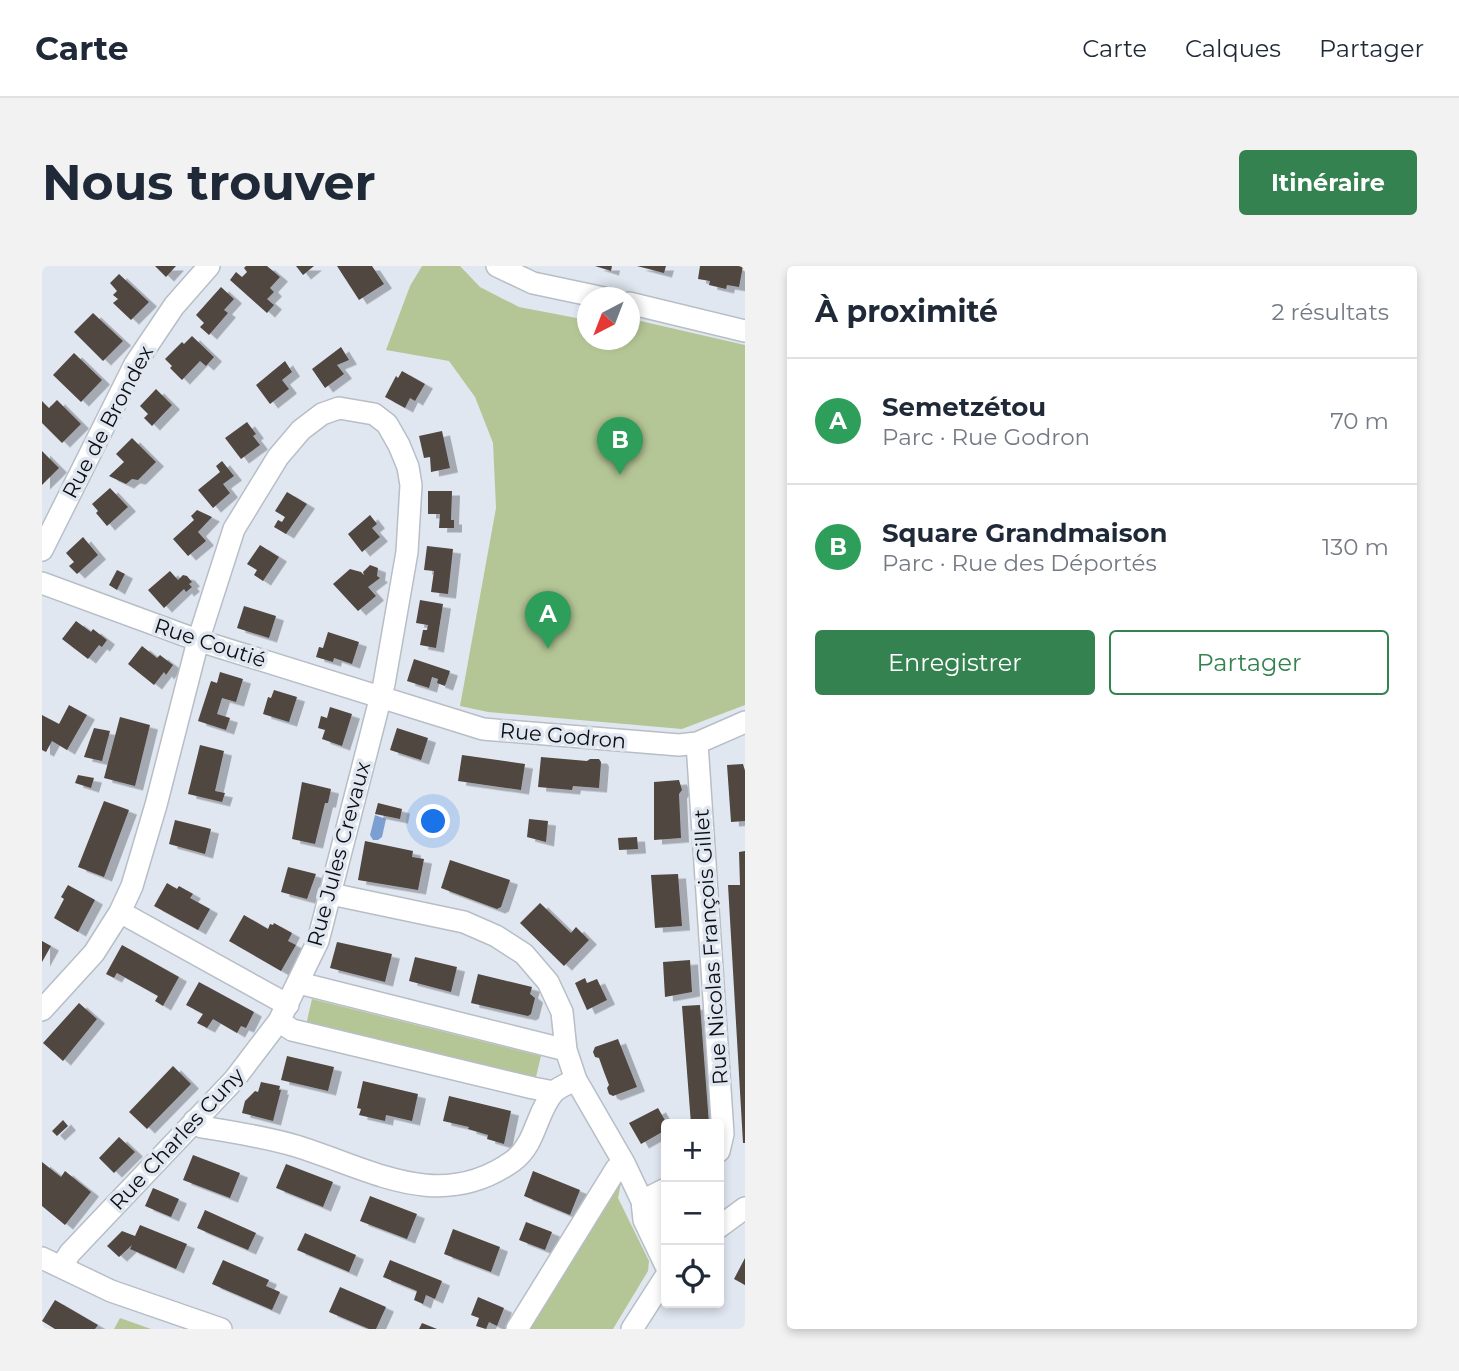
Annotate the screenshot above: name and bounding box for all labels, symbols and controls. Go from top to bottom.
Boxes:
text: Carte [35,28,128,68]
text: Carte [1082,34,1147,63]
text: Calques [1185,34,1281,63]
text: Partager [1319,34,1424,63]
button: Itinéraire [1239,150,1417,215]
text: Nous trouver [42,153,376,212]
north arrow [577,287,640,350]
text: À proximité [815,293,998,330]
text: 2 résultats [1271,298,1389,326]
street label: Rue de Brondex [57,341,158,502]
text: Semetzétou [882,391,1046,423]
text: A [829,407,847,435]
text: 70 m [1330,407,1389,435]
pin: B [597,417,643,475]
text: Parc · Rue Godron [882,423,1090,451]
text: Square Grandmaison [882,517,1167,549]
text: B [829,533,847,561]
text: 130 m [1322,533,1389,561]
text: Parc · Rue des Déportés [882,549,1157,577]
pin: A [525,591,571,649]
street label: Rue Coutié [151,613,269,672]
button: Enregistrer [815,630,1095,695]
button: Partager [1109,630,1389,695]
street label: Rue Godron [499,718,627,753]
street label: Rue Jules Crevaux [302,759,375,949]
your location [416,804,450,838]
street label: Rue Nicolas François Gillet [688,808,733,1086]
street label: Rue Charles Cuny [104,1062,249,1215]
map controls [661,1119,724,1308]
button: + [661,1119,724,1182]
button: − [661,1182,724,1245]
button: locate [661,1245,724,1308]

